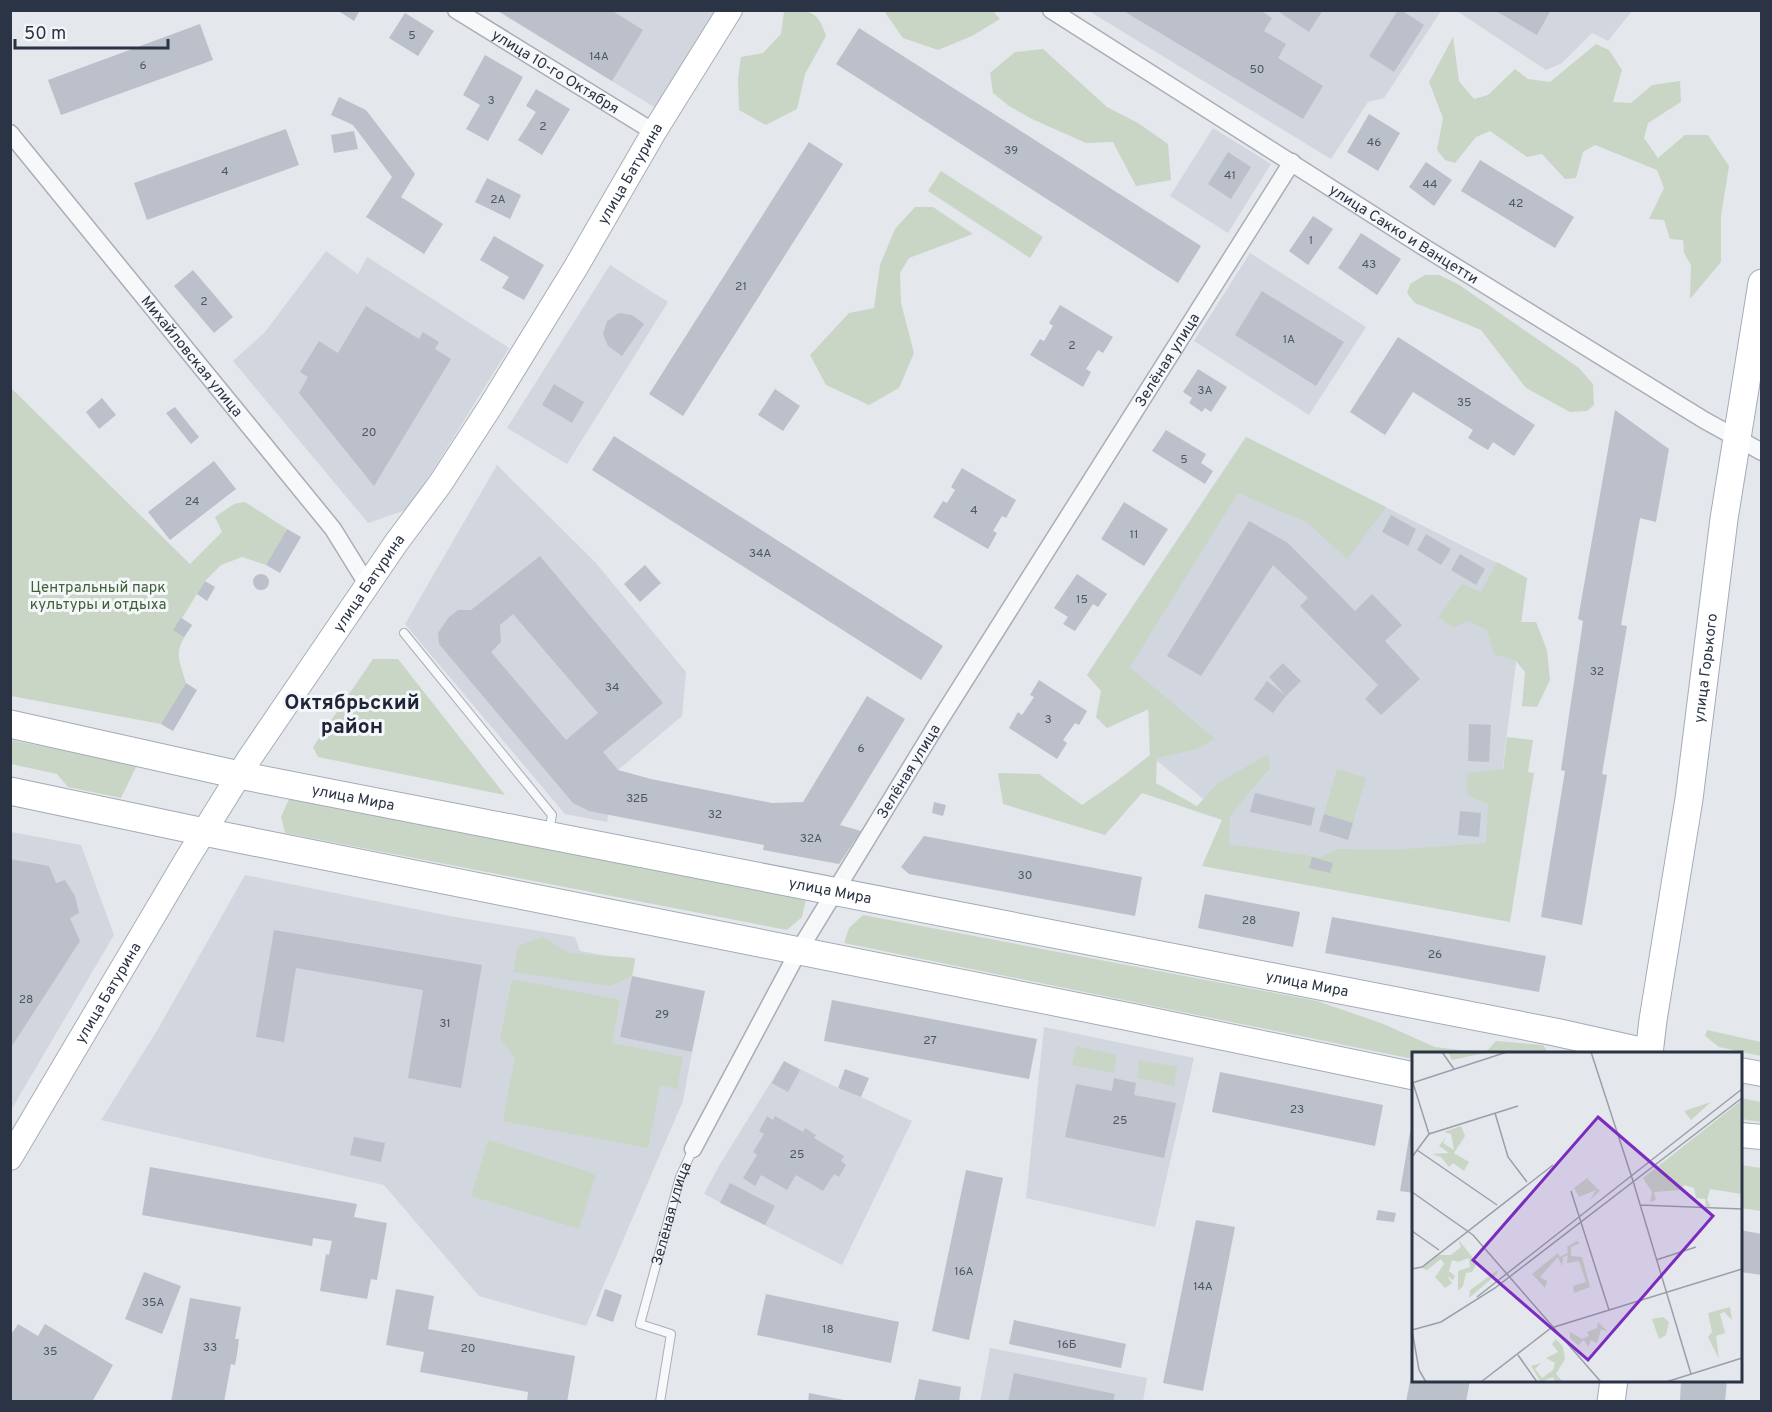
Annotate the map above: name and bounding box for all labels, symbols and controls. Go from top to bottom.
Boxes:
scale bar [15,12,168,50]
text: 50 m [24,23,66,46]
street label: улица 10-го Октября [488,26,622,119]
house number: 5 [408,28,416,44]
house number: 14А [589,49,609,65]
house number: 6 [139,58,147,74]
house number: 50 [1249,62,1265,78]
house number: 3 [487,93,495,109]
house number: 2 [539,119,547,135]
street label: улица Батурина [595,120,668,228]
house number: 46 [1367,135,1381,151]
house number: 39 [1004,143,1018,159]
house number: 4 [221,164,229,180]
house number: 41 [1224,168,1236,184]
house number: 44 [1423,177,1437,193]
street label: улица Сакко и Ванцетти [1325,181,1481,289]
house number: 2А [490,192,506,208]
house number: 42 [1509,196,1523,212]
house number: 1 [1309,233,1313,249]
house number: 43 [1362,257,1376,273]
house number: 21 [735,279,747,295]
street label: Михайловская улица [136,293,246,422]
house number: 2 [200,294,208,310]
street label: Зелёная улица [1132,310,1205,411]
house number: 1А [1283,332,1295,348]
house number: 2 [1068,338,1076,354]
house number: 3А [1197,383,1213,399]
house number: 35 [1457,395,1471,411]
house number: 20 [361,425,377,441]
house number: 5 [1180,452,1188,468]
house number: 24 [185,494,199,510]
house number: 4 [970,503,978,519]
house number: 11 [1130,527,1138,543]
street label: улица Батурина [330,531,410,636]
house number: 34А [749,546,771,562]
park label: Центральный парк культуры и отдыха [30,579,166,615]
house number: 15 [1076,592,1088,608]
street label: улица Горького [1691,612,1723,724]
house number: 32 [1590,664,1604,680]
house number: 34 [605,680,619,696]
district label: Октябрьский район [284,690,420,741]
house number: 3 [1044,712,1052,728]
street label: Зелёная улица [874,721,946,823]
house number: 6 [857,741,865,757]
street label: улица Мира [310,781,396,816]
house number: 32Б [626,791,648,807]
house number: 32 [708,807,722,823]
house number: 32А [800,831,822,847]
house number: 30 [1018,868,1032,884]
street label: улица Мира [787,875,873,909]
house number: 28 [1242,913,1256,929]
street label: улица Батурина [72,940,146,1047]
house number: 26 [1428,947,1442,963]
street label: улица Мира [1264,968,1350,1002]
house number: 28 [19,992,33,1008]
house number: 29 [655,1007,669,1023]
house number: 31 [439,1016,451,1032]
house number: 27 [923,1033,937,1049]
inset map [1412,1052,1742,1382]
house number: 23 [1290,1102,1304,1118]
house number: 25 [1113,1113,1127,1129]
house number: 25 [790,1147,804,1163]
street label: Зелёная улица [648,1159,697,1268]
house number: 16А [954,1264,974,1280]
house number: 14А [1193,1279,1213,1295]
house number: 35А [142,1295,164,1311]
house number: 18 [822,1322,834,1338]
house number: 16Б [1057,1337,1077,1353]
house number: 33 [203,1340,217,1356]
house number: 20 [460,1341,476,1357]
house number: 35 [43,1344,57,1360]

